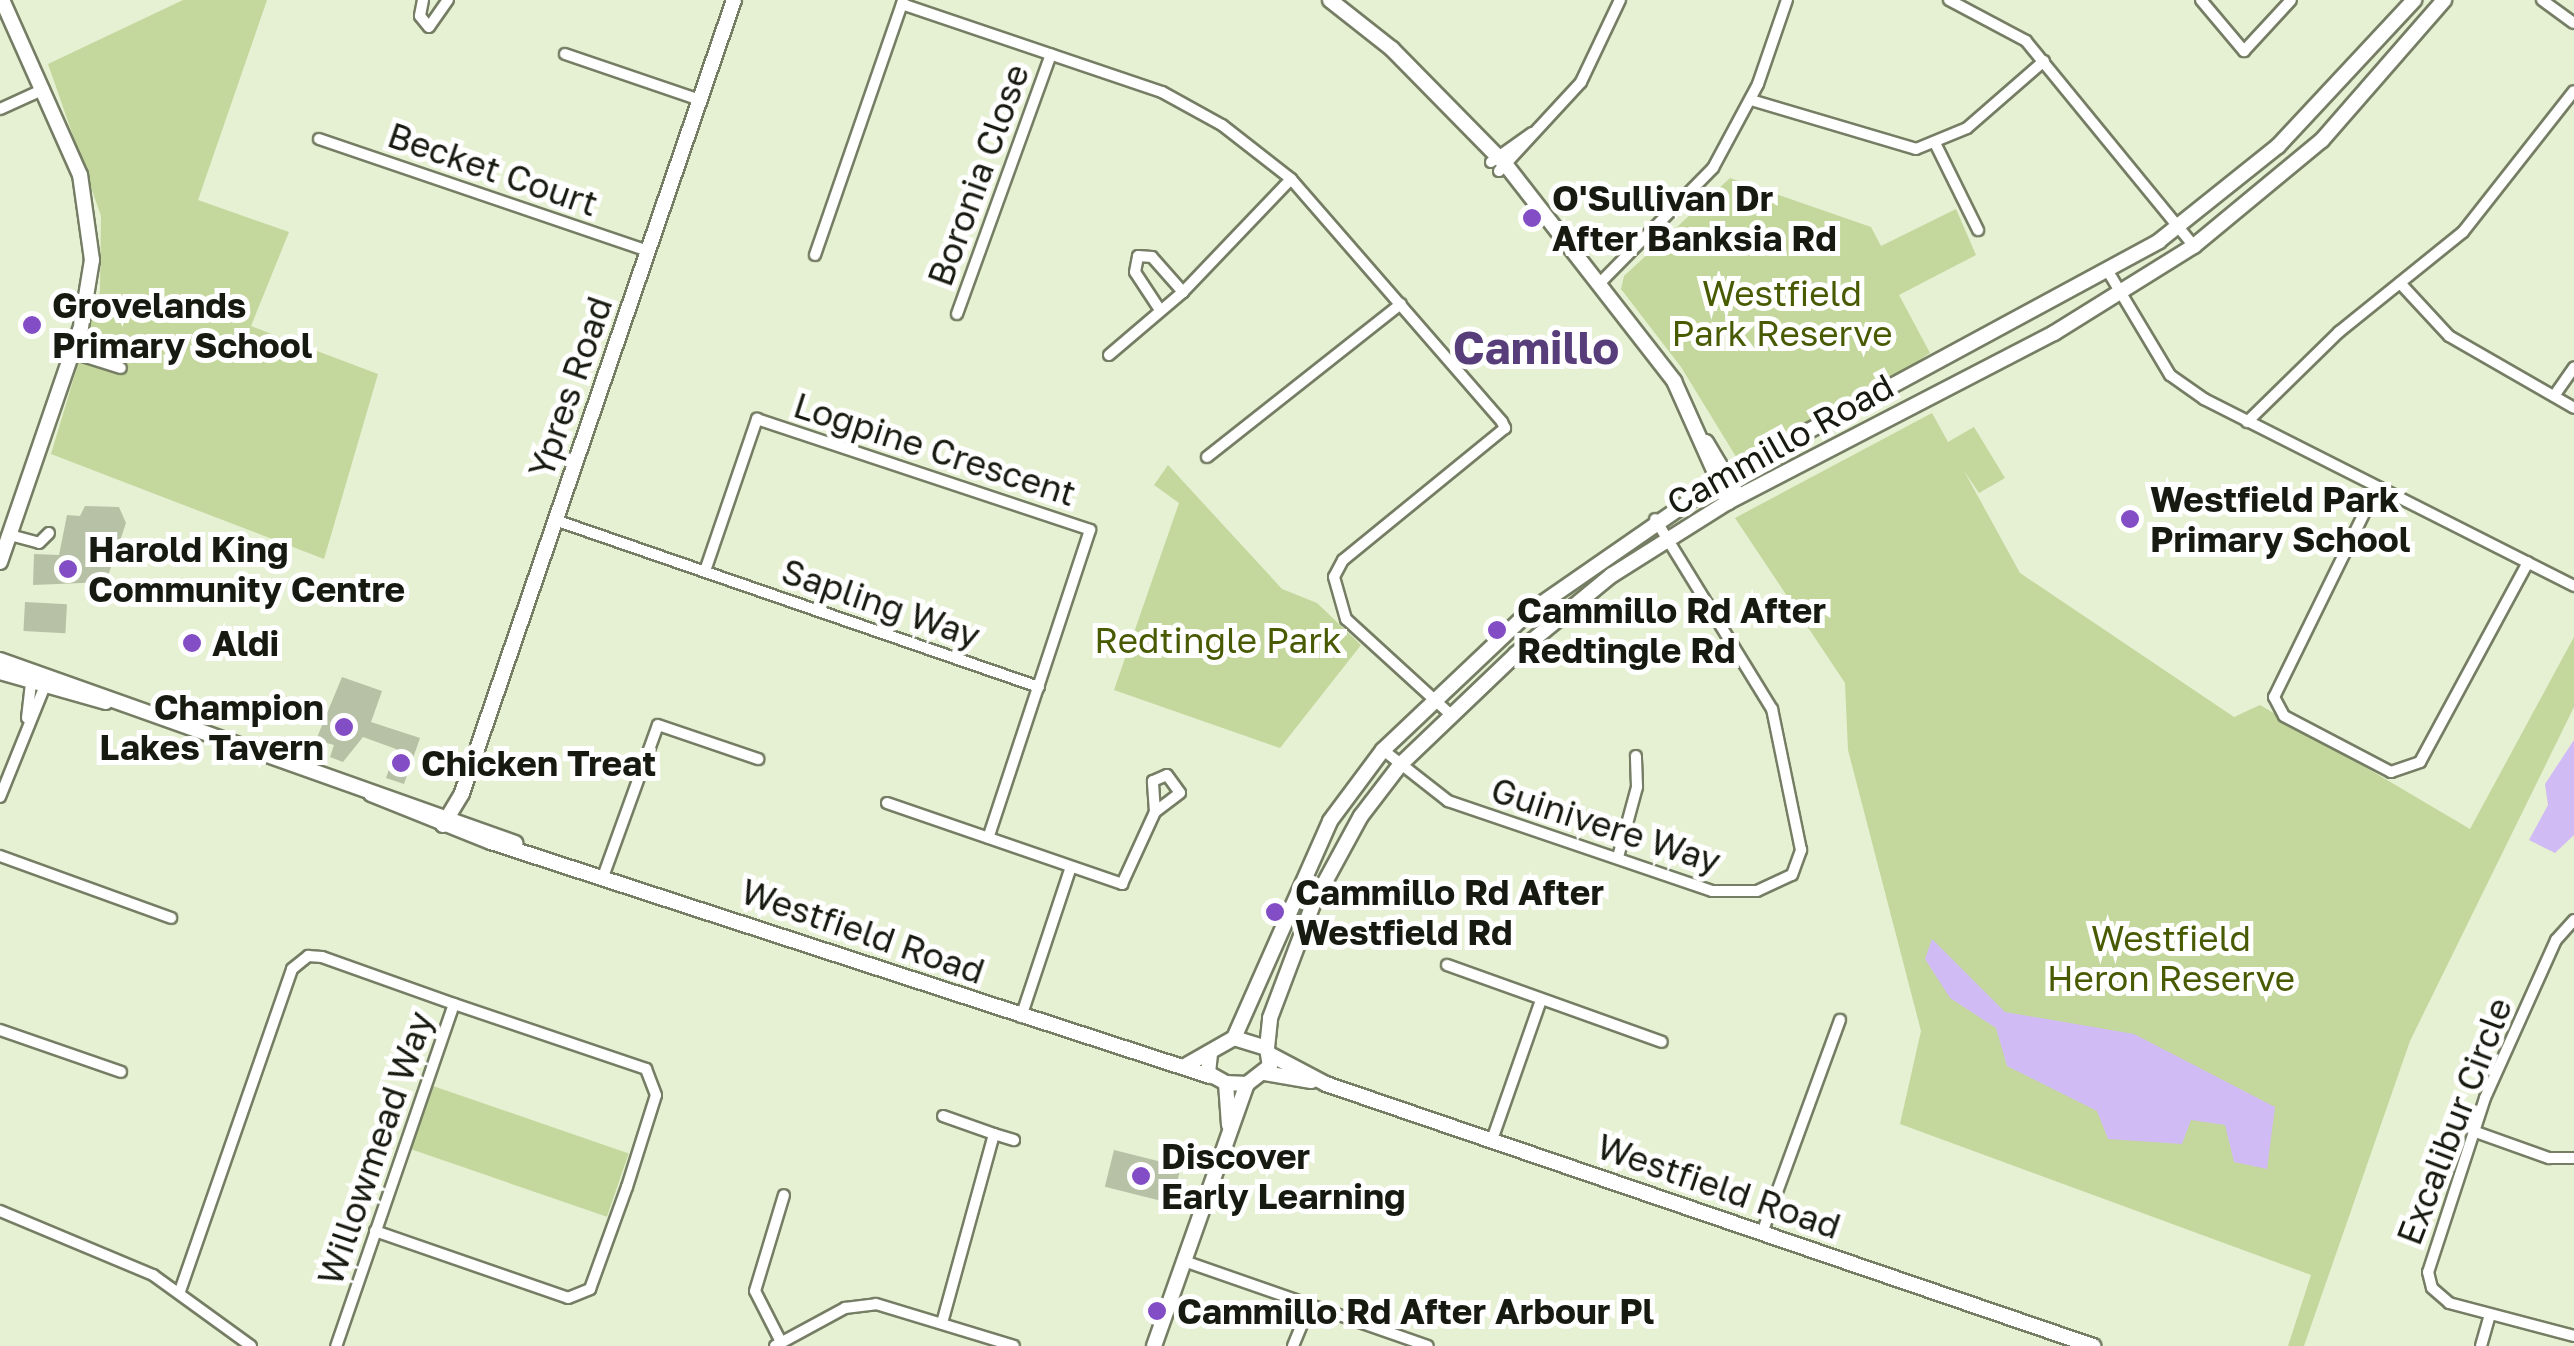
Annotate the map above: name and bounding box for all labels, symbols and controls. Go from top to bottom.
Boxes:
street label: Boronia Close [918,58,1038,292]
street label: Becket Court [382,113,604,225]
place label: O'Sullivan Dr After Banksia Rd [1552,177,1837,259]
marker: O'Sullivan Dr After Banksia Rd [1521,207,1543,229]
park label: Westfield Park Reserve [1671,272,1893,354]
place label: Grovelands Primary School [52,284,312,366]
street label: Ypres Road [519,291,621,483]
marker: Grovelands Primary School [21,314,43,336]
district label: Camillo [1453,321,1619,375]
street label: Cammillo Road [1659,364,1901,524]
street label: Logpine Crescent [789,384,1081,514]
place label: Westfield Park Primary School [2150,478,2410,560]
marker: Westfield Park Primary School [2119,508,2141,530]
place label: Harold King Community Centre [88,528,405,610]
street label: Sapling Way [776,549,986,657]
marker: Harold King Community Centre [57,558,79,580]
place label: Cammillo Rd After Redtingle Rd [1517,589,1826,671]
park label: Redtingle Park [1094,619,1342,661]
marker: Cammillo Rd After Redtingle Rd [1486,619,1508,641]
place label: Aldi [212,622,279,664]
marker: Aldi [181,632,203,654]
place label: Champion Lakes Tavern [99,686,324,768]
marker: Champion Lakes Tavern [333,716,355,738]
place label: Chicken Treat [421,742,656,784]
marker: Chicken Treat [390,752,412,774]
street label: Guinivere Way [1486,768,1726,882]
street label: Westfield Road [736,870,990,992]
place label: Cammillo Rd After Westfield Rd [1295,871,1604,953]
marker: Cammillo Rd After Westfield Rd [1264,901,1286,923]
park label: Westfield Heron Reserve [2047,917,2295,999]
street label: Excalibur Circle [2388,992,2520,1250]
street label: Willowmead Way [309,1006,441,1290]
street label: Westfield Road [1592,1125,1846,1247]
place label: Discover Early Learning [1161,1135,1406,1217]
marker: Discover Early Learning [1130,1165,1152,1187]
place label: Cammillo Rd After Arbour Pl [1177,1290,1654,1332]
marker: Cammillo Rd After Arbour Pl [1146,1300,1168,1322]

